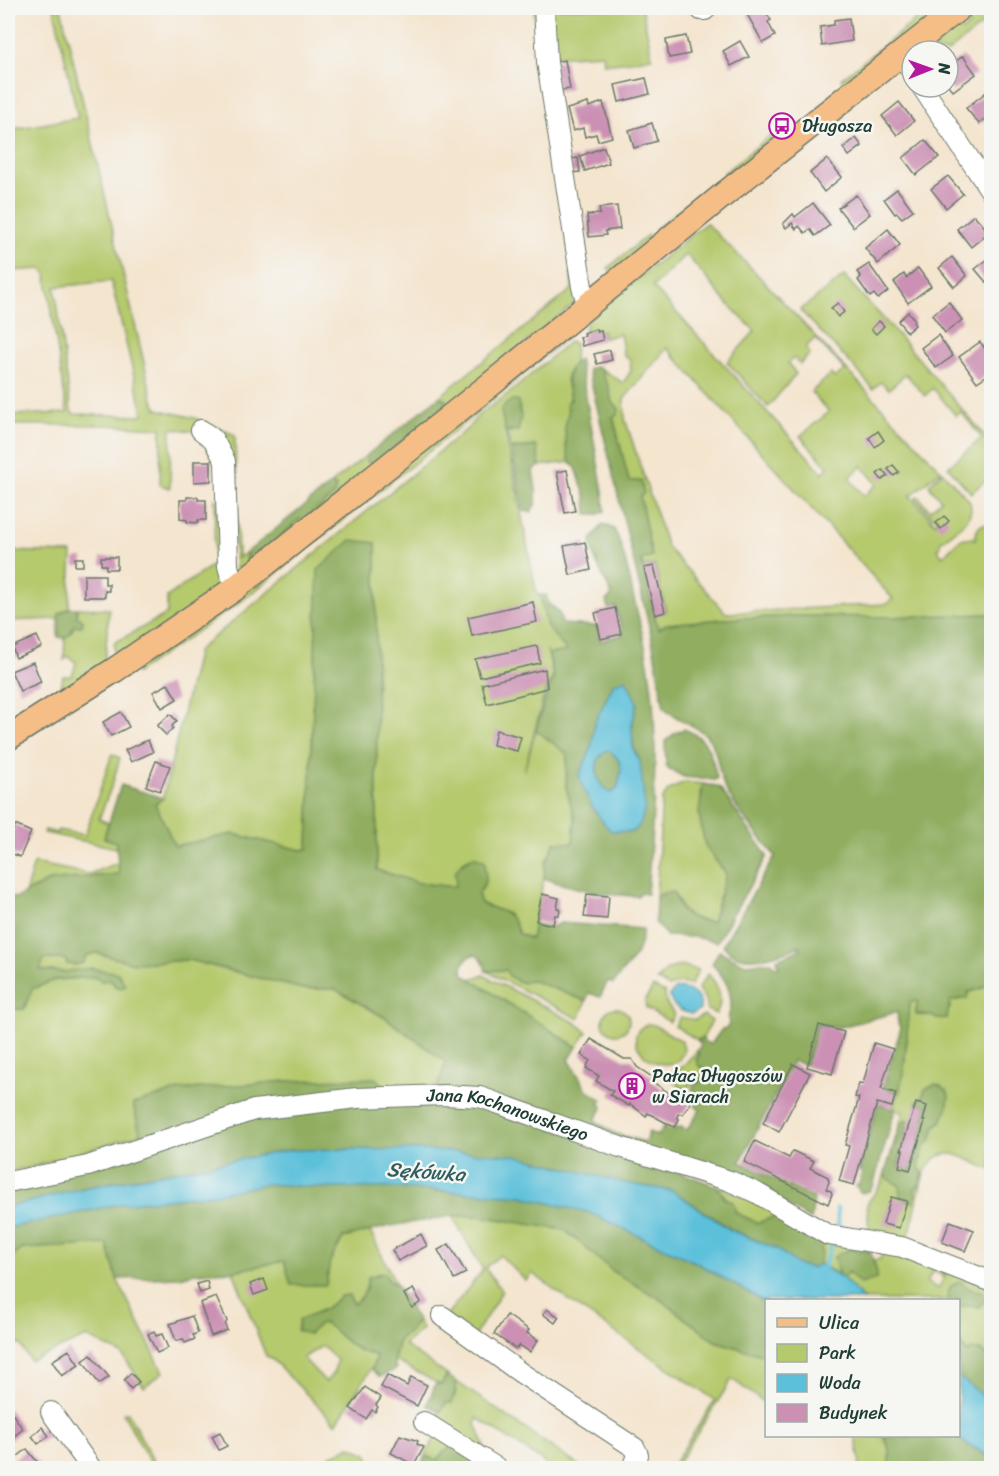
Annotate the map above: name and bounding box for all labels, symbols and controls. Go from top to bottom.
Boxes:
north arrow [900,39,960,99]
text: N [930,62,959,75]
place label: Długosza [802,110,872,142]
bus stop icon: Długosza [767,111,797,141]
place label: Pałac Długoszów w Siarach [652,1060,783,1113]
building icon: Pałac Długoszów w Siarach [617,1071,647,1101]
street label: Jana Kochanowskiego [425,1079,593,1151]
water label: Sękówka [386,1152,468,1192]
legend [765,1299,960,1437]
text: Ulica [819,1307,860,1339]
text: Park [819,1337,856,1369]
text: Woda [819,1367,862,1399]
text: Budynek [819,1397,888,1429]

